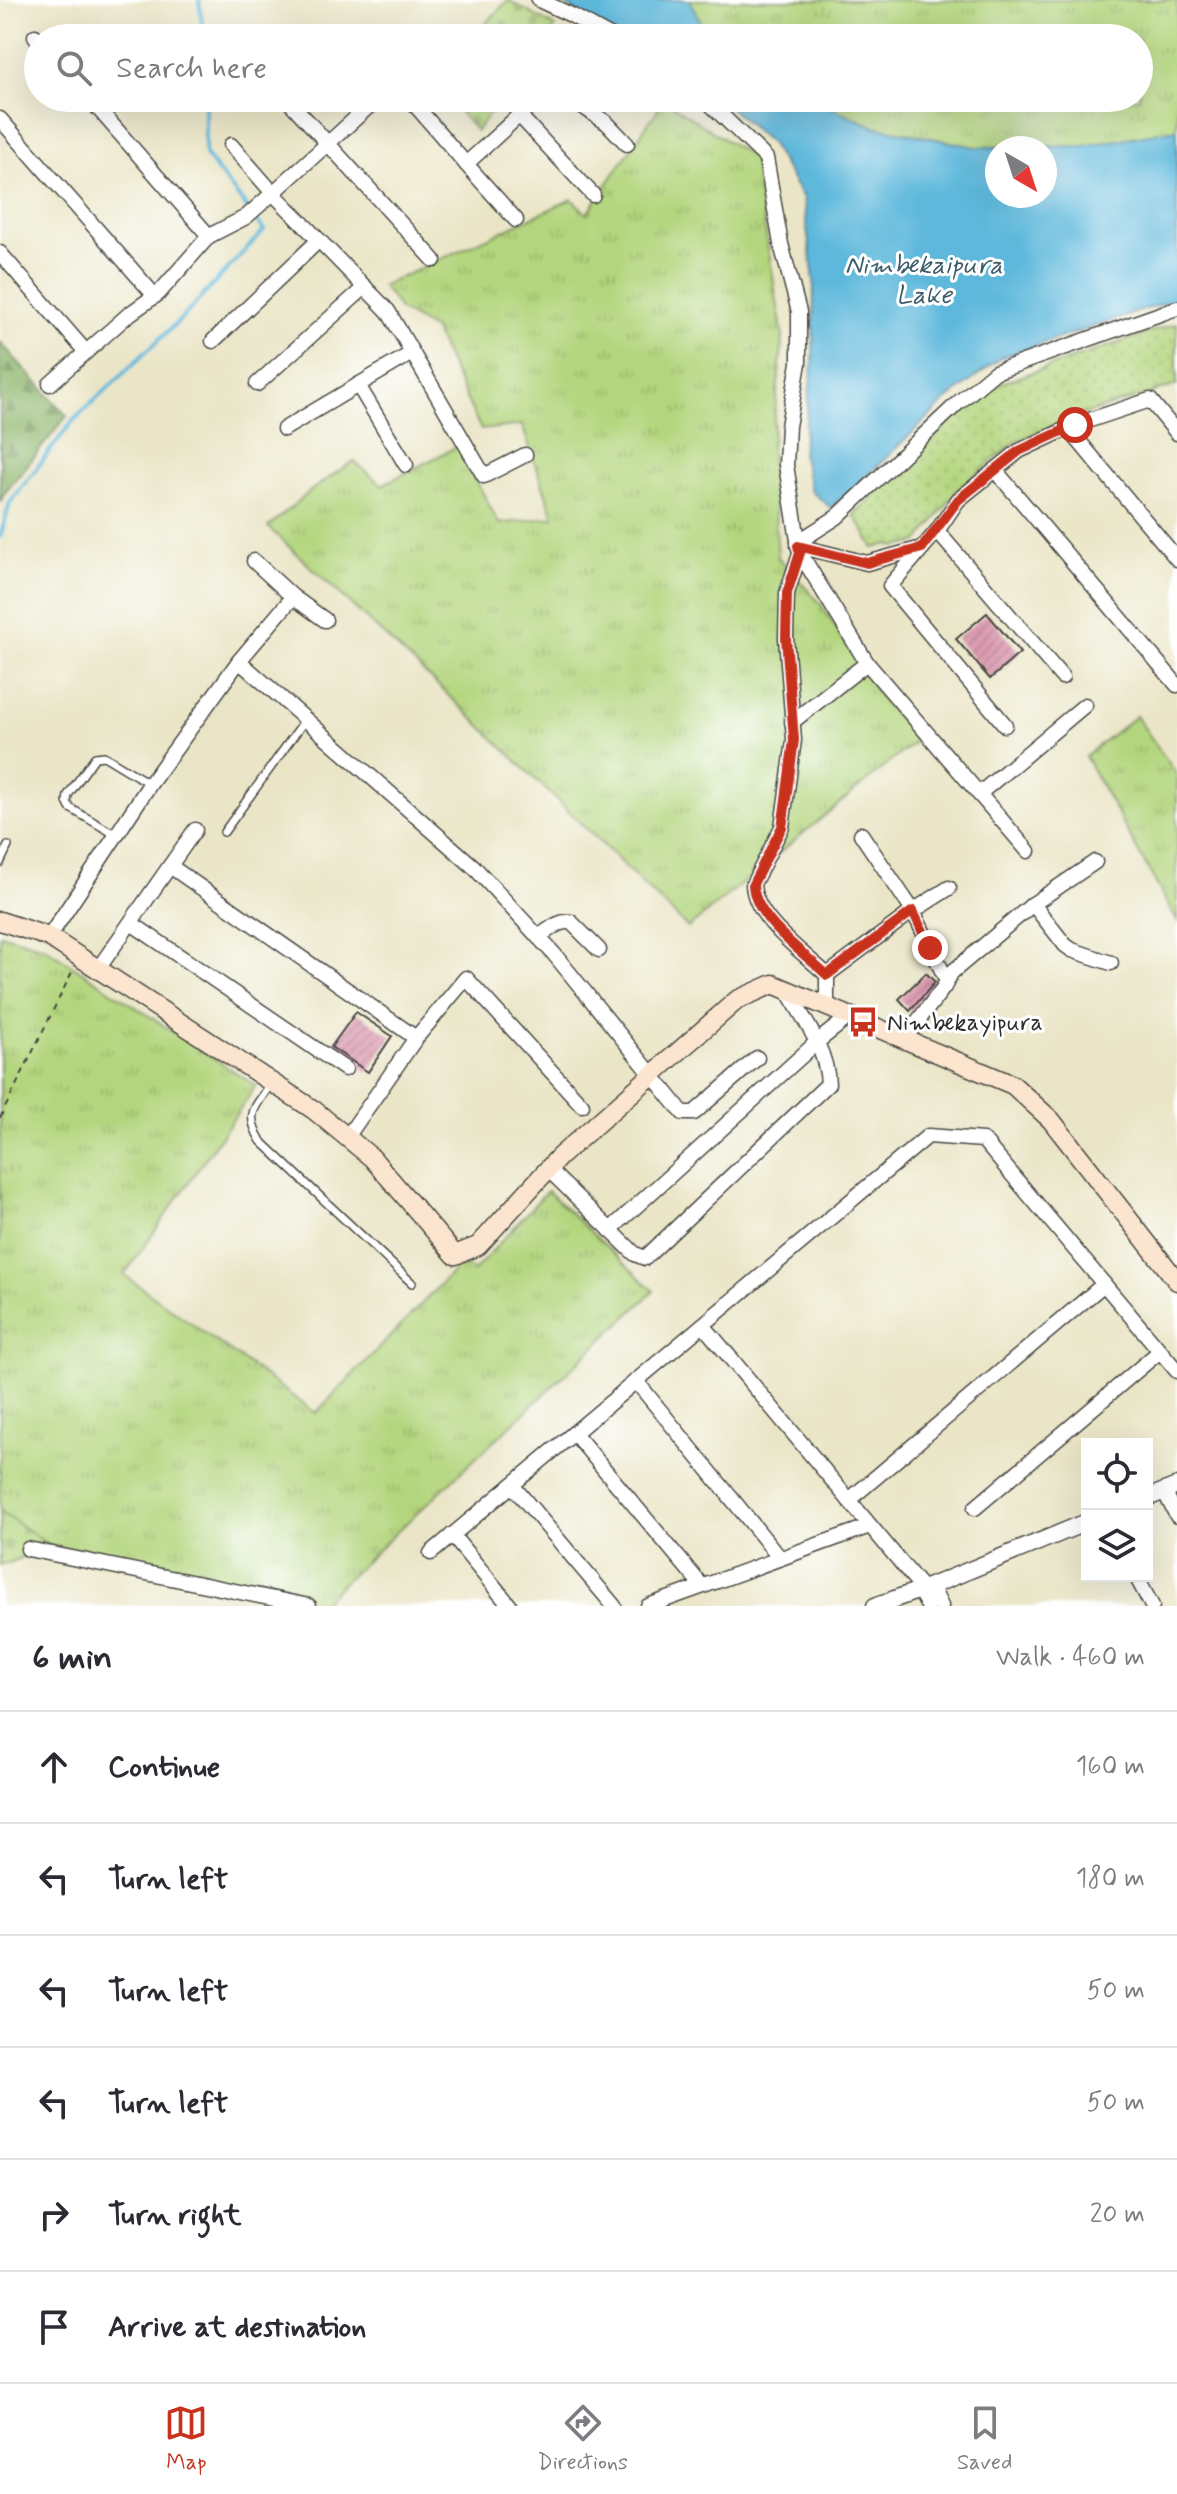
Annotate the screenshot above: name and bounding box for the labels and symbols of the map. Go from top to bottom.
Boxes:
north arrow [985,136,1057,208]
water label: Nimbekaipura Lake [845,249,1003,313]
route start [1057,407,1093,443]
route end [912,930,948,966]
bus stop icon: Nimbekayipura [846,1005,880,1039]
place label: Nimbekayipura [887,1008,1043,1039]

